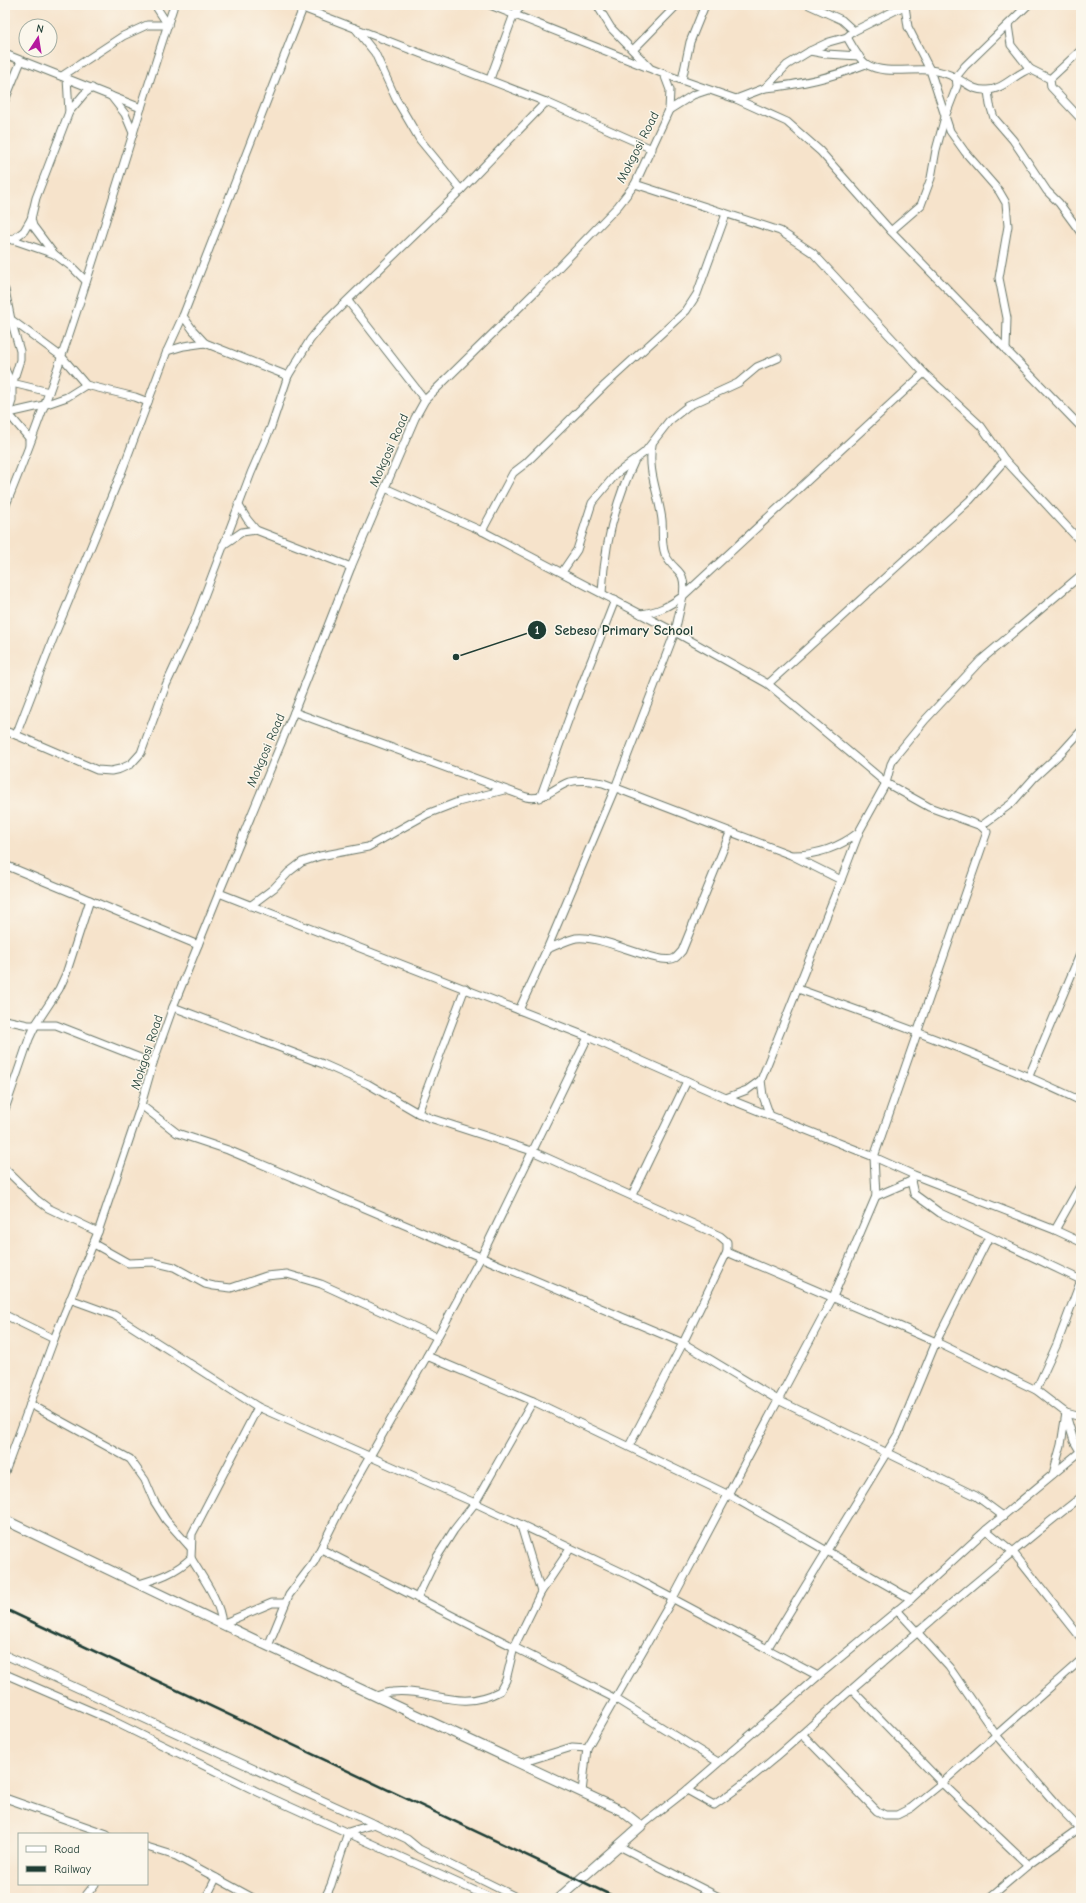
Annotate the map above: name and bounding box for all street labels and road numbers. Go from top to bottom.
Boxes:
street label: Mokgosi Road [613,109,662,185]
street label: Mokgosi Road [366,411,411,489]
street label: Mokgosi Road [243,711,288,789]
street label: Mokgosi Road [127,1013,166,1092]

